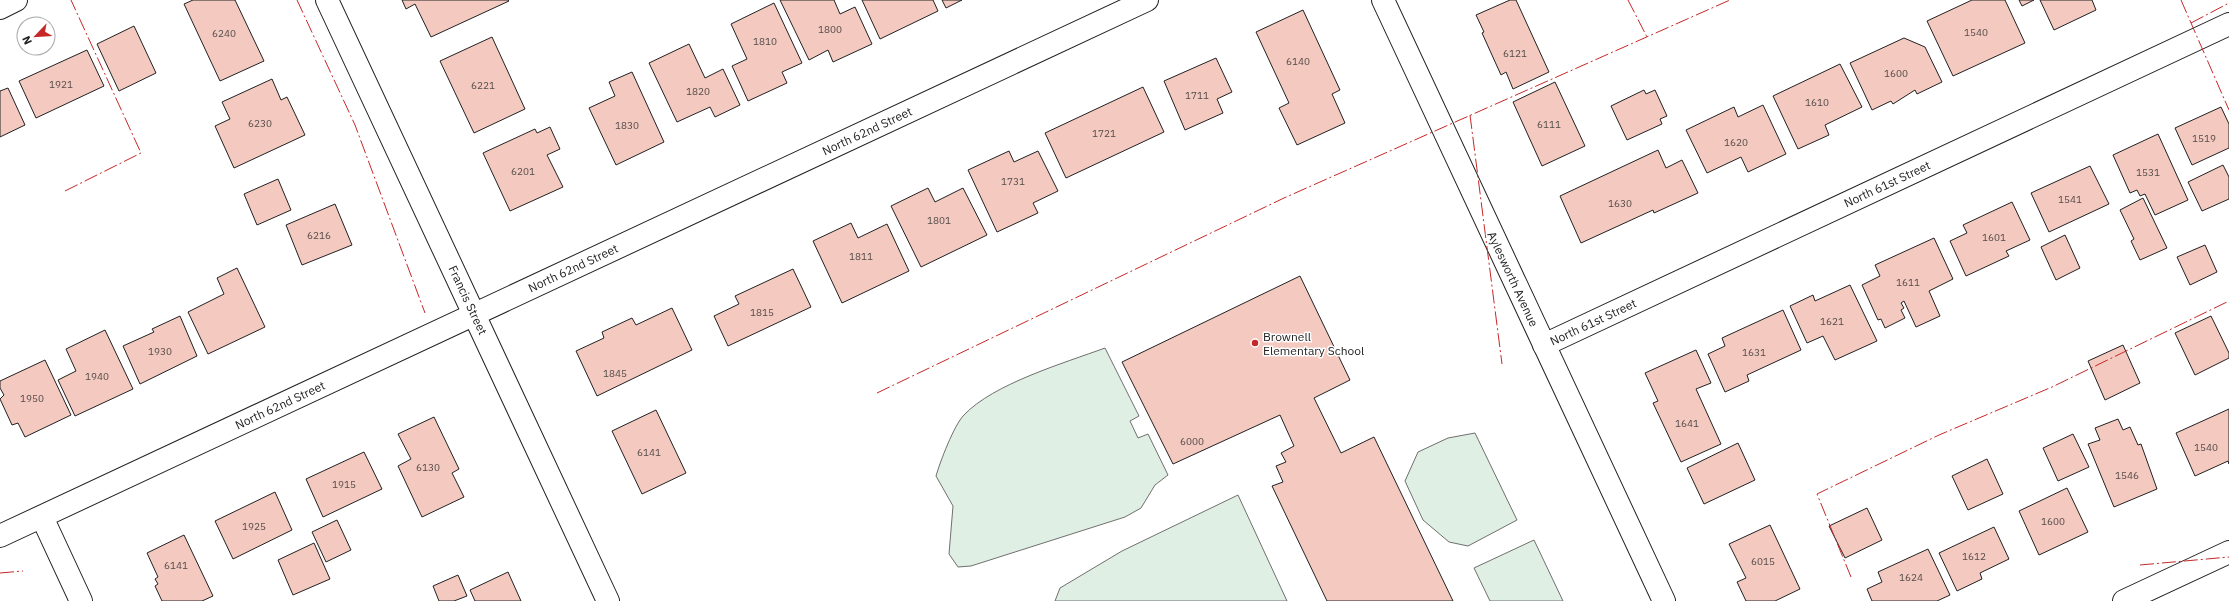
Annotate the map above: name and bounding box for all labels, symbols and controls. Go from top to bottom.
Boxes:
north arrow [16,16,56,56]
house number: 1800 [818,23,842,36]
house number: 1540 [1964,26,1988,39]
house number: 6240 [212,27,236,40]
text: N [19,34,35,47]
house number: 1810 [753,35,777,48]
house number: 6121 [1503,47,1527,60]
house number: 6140 [1286,55,1310,68]
house number: 1600 [1884,67,1908,80]
house number: 1921 [49,78,73,91]
house number: 6221 [471,79,495,92]
house number: 1820 [686,85,710,98]
house number: 1711 [1185,89,1209,102]
house number: 1610 [1805,96,1829,109]
street label: North 62nd Street [820,104,914,158]
house number: 6230 [248,117,272,130]
house number: 6111 [1537,118,1561,131]
house number: 1830 [615,119,639,132]
house number: 1721 [1092,127,1116,140]
house number: 1519 [2192,132,2216,145]
house number: 1620 [1724,136,1748,149]
street label: North 61st Street [1841,157,1933,211]
house number: 6201 [511,165,535,178]
house number: 1531 [2136,166,2160,179]
house number: 1731 [1001,175,1025,188]
house number: 1541 [2058,193,2082,206]
house number: 1630 [1608,197,1632,210]
house number: 1801 [927,214,951,227]
house number: 6216 [307,229,331,242]
street label: Aylesworth Avenue [1484,229,1542,329]
house number: 1601 [1982,231,2006,244]
street label: North 62nd Street [526,241,620,295]
house number: 1811 [849,250,873,263]
street label: Francis Street [445,263,491,337]
house number: 1611 [1896,276,1920,289]
street label: North 61st Street [1547,295,1639,349]
house number: 1815 [750,306,774,319]
house number: 1621 [1820,315,1844,328]
place label: Brownell Elementary School [1263,329,1364,358]
marker: Brownell Elementary School [1250,338,1260,348]
house number: 1930 [148,345,172,358]
house number: 1631 [1742,346,1766,359]
house number: 1845 [603,367,627,380]
house number: 1940 [85,370,109,383]
street label: North 62nd Street [233,378,327,432]
house number: 1950 [20,392,44,405]
house number: 1641 [1675,417,1699,430]
house number: 6000 [1180,435,1204,448]
house number: 1540 [2194,441,2218,454]
house number: 6141 [637,446,661,459]
house number: 6130 [416,461,440,474]
house number: 1546 [2115,469,2139,482]
house number: 1915 [332,478,356,491]
house number: 1600 [2041,515,2065,528]
house number: 1925 [242,520,266,533]
house number: 1612 [1962,550,1986,563]
house number: 6015 [1751,555,1775,568]
house number: 6141 [164,559,188,572]
house number: 1624 [1899,571,1923,584]

